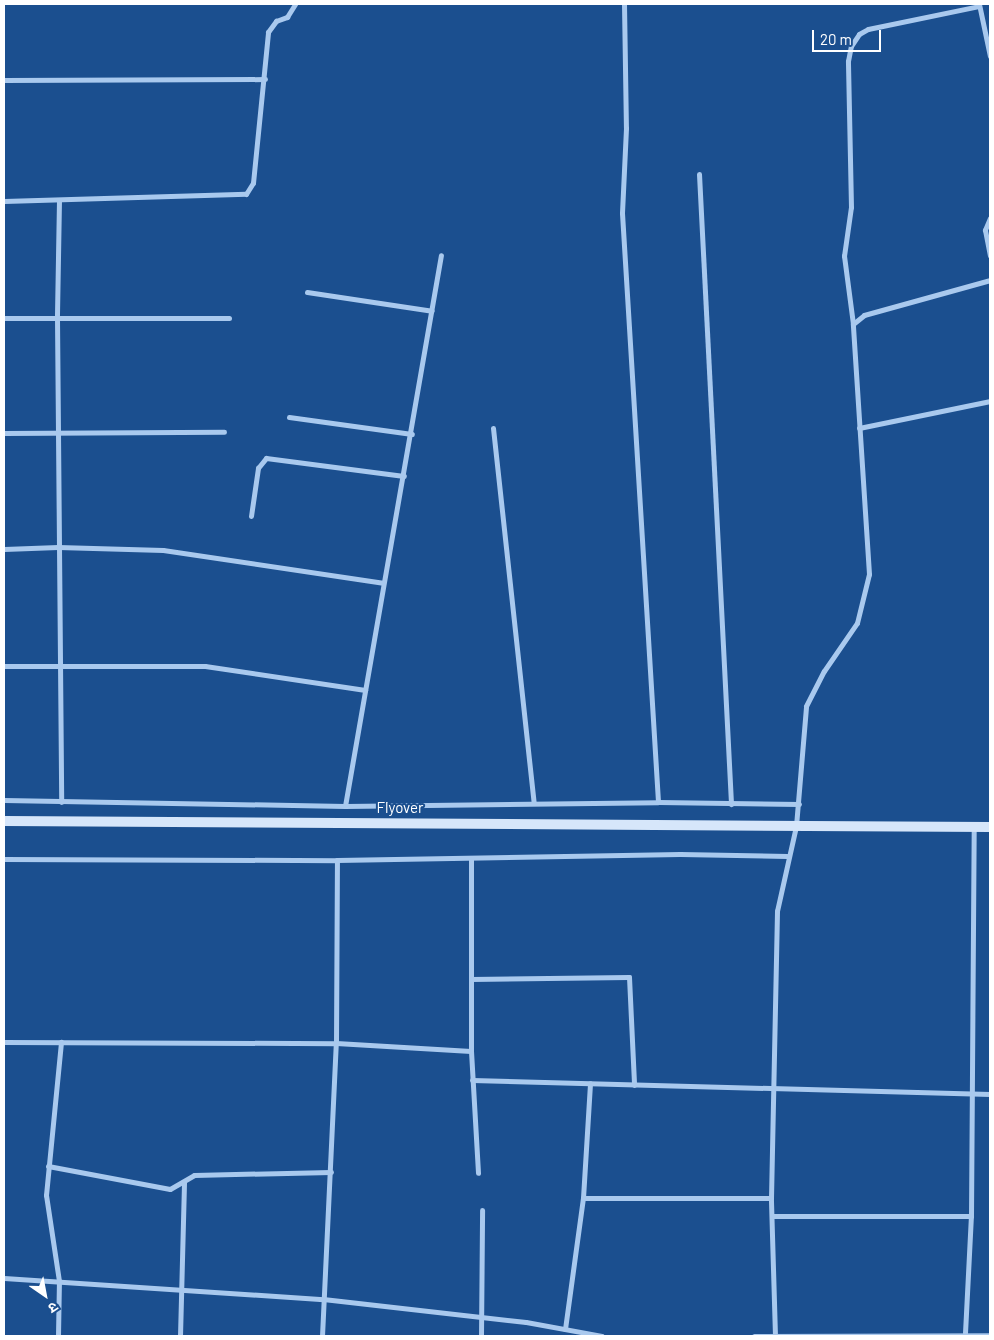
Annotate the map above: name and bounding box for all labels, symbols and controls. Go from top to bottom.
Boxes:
scale bar [814,20,883,52]
text: 20 m [820,30,852,48]
street label: Flyover [377,799,423,817]
north arrow [20,1270,70,1320]
text: उ [45,1299,62,1317]

